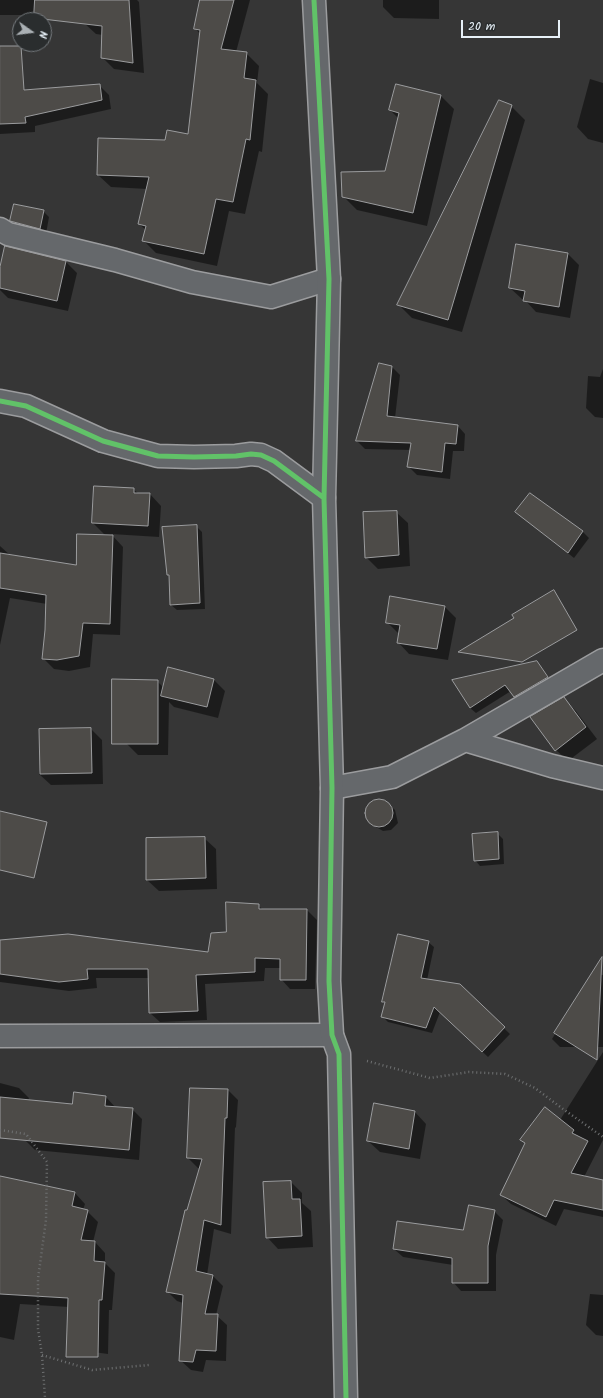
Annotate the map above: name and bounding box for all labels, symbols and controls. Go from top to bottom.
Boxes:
north arrow [12,12,52,52]
scale bar [463,12,562,38]
text: 20 m [468,17,495,36]
text: N [33,29,52,40]

